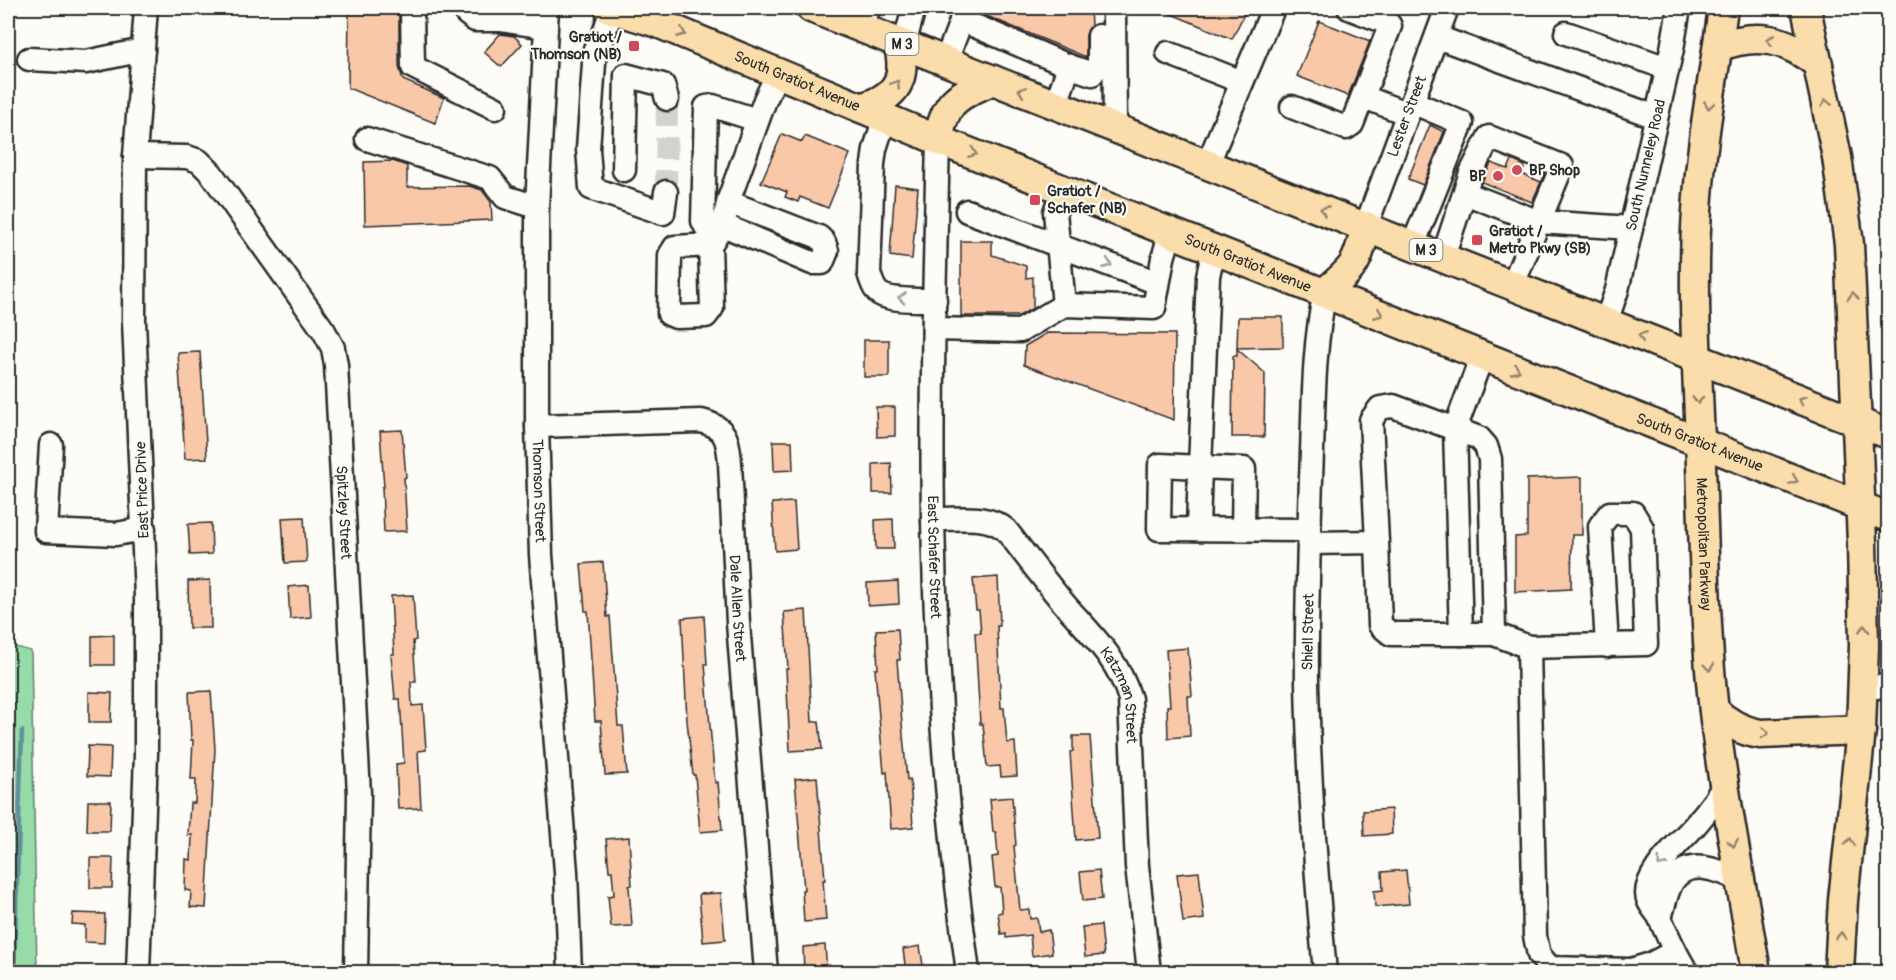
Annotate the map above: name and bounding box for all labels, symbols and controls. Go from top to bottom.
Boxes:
one-way arrow [676,26,687,38]
place label: Gratiot / Thomson (NB) [530,28,623,64]
road number: M 3 [886,33,918,55]
one-way arrow [1766,35,1775,47]
marker: Gratiot / Thomson (NB) [627,39,641,53]
street label: South Gratiot Avenue [731,47,863,117]
street label: Lester Street [1383,72,1431,160]
one-way arrow [888,80,899,91]
one-way arrow [1017,85,1028,98]
street label: South Nunneley Road [1622,97,1670,233]
one-way arrow [1821,98,1834,108]
one-way arrow [1703,100,1715,110]
one-way arrow [967,146,978,159]
place label: BP Shop [1529,161,1580,180]
marker: BP Shop [1510,163,1524,177]
place label: BP [1469,167,1486,186]
marker: BP [1491,169,1505,183]
place label: Gratiot / Schafer (NB) [1047,182,1127,218]
marker: Gratiot / Schafer (NB) [1028,193,1042,207]
one-way arrow [1320,204,1330,217]
place label: Gratiot / Metro Pkwy (SB) [1489,222,1591,258]
street label: South Gratiot Avenue [1181,230,1314,297]
marker: Gratiot / Metro Pkwy (SB) [1470,233,1484,247]
road number: M 3 [1410,239,1442,261]
one-way arrow [1102,256,1113,269]
one-way arrow [1846,291,1859,300]
one-way arrow [897,293,906,305]
one-way arrow [1373,307,1384,319]
one-way arrow [1637,331,1648,343]
one-way arrow [1509,363,1520,375]
one-way arrow [1797,395,1808,407]
one-way arrow [1692,396,1705,405]
street label: South Gratiot Avenue [1633,409,1766,477]
street label: Thomson Street [527,439,550,544]
street label: East Price Drive [131,441,154,539]
street label: Spitzley Street [331,465,355,561]
one-way arrow [1788,473,1799,485]
street label: Metropolitan Parkway [1691,477,1715,612]
street label: East Schafer Street [923,495,945,620]
street label: Dale Allen Street [725,554,750,663]
street label: Shiell Street [1298,592,1319,671]
one-way arrow [1858,625,1870,634]
street label: Katzman Street [1095,643,1141,745]
one-way arrow [1703,663,1716,672]
one-way arrow [1761,727,1770,739]
one-way arrow [1726,837,1739,847]
one-way arrow [1844,837,1856,846]
one-way arrow [1658,856,1669,867]
one-way arrow [1834,932,1847,941]

